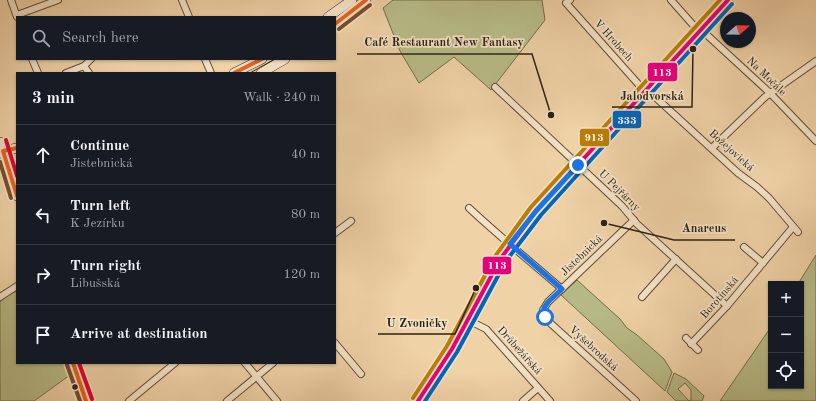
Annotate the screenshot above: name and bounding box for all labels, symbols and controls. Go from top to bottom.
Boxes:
north arrow [720,12,756,48]
search box [16,16,336,60]
street label: V Hrobech [592,18,634,64]
icon: search [30,27,52,49]
callout: Café Restaurant New Fantasy [357,30,532,54]
text: Search here [62,31,139,46]
text: Café Restaurant New Fantasy [364,37,524,49]
street label: Na Močále [744,56,788,98]
line badge: 113 [647,62,678,82]
text: 113 [652,68,672,79]
callout: Jalodvorská [612,83,692,107]
text: 3 min [32,90,75,107]
text: Walk · 240 m [243,91,320,104]
text: Jalodvorská [620,91,684,103]
line badge: 333 [612,110,642,129]
text: 333 [617,116,637,127]
line badge: 913 [579,128,610,147]
street label: Božejovická [706,128,756,174]
text: 913 [584,133,604,144]
text: Continue [70,139,129,154]
icon: ahead [32,144,54,166]
text: 40 m [291,148,320,161]
route end [569,156,587,174]
text: Jistebnická [70,157,133,170]
street label: U Pejřárny [596,168,642,214]
text: Turn left [70,199,130,214]
icon: left [32,204,54,226]
text: 80 m [291,208,320,221]
callout: Anareus [674,216,735,240]
text: K Jezírku [70,217,125,230]
text: Anareus [682,223,726,235]
street label: Jistebnická [559,233,605,278]
line badge: 113 [482,256,512,275]
text: Turn right [70,259,141,274]
text: 113 [487,261,507,272]
icon: right [32,264,54,286]
text: 120 m [283,268,320,281]
street label: Borotínská [699,274,741,321]
text: Libušská [70,277,120,290]
map controls [768,281,804,389]
button: + [768,281,804,317]
route start [536,308,554,326]
callout: U Zvoničky [378,310,455,334]
button: − [768,317,804,353]
text: U Zvoničky [386,318,448,330]
icon: arrive [32,324,54,346]
street label: Vyšebrodská [566,324,620,374]
street label: Drůbežářská [495,325,544,378]
text: Arrive at destination [70,327,208,342]
button: locate [768,353,804,389]
unlabelled marker [70,382,80,392]

